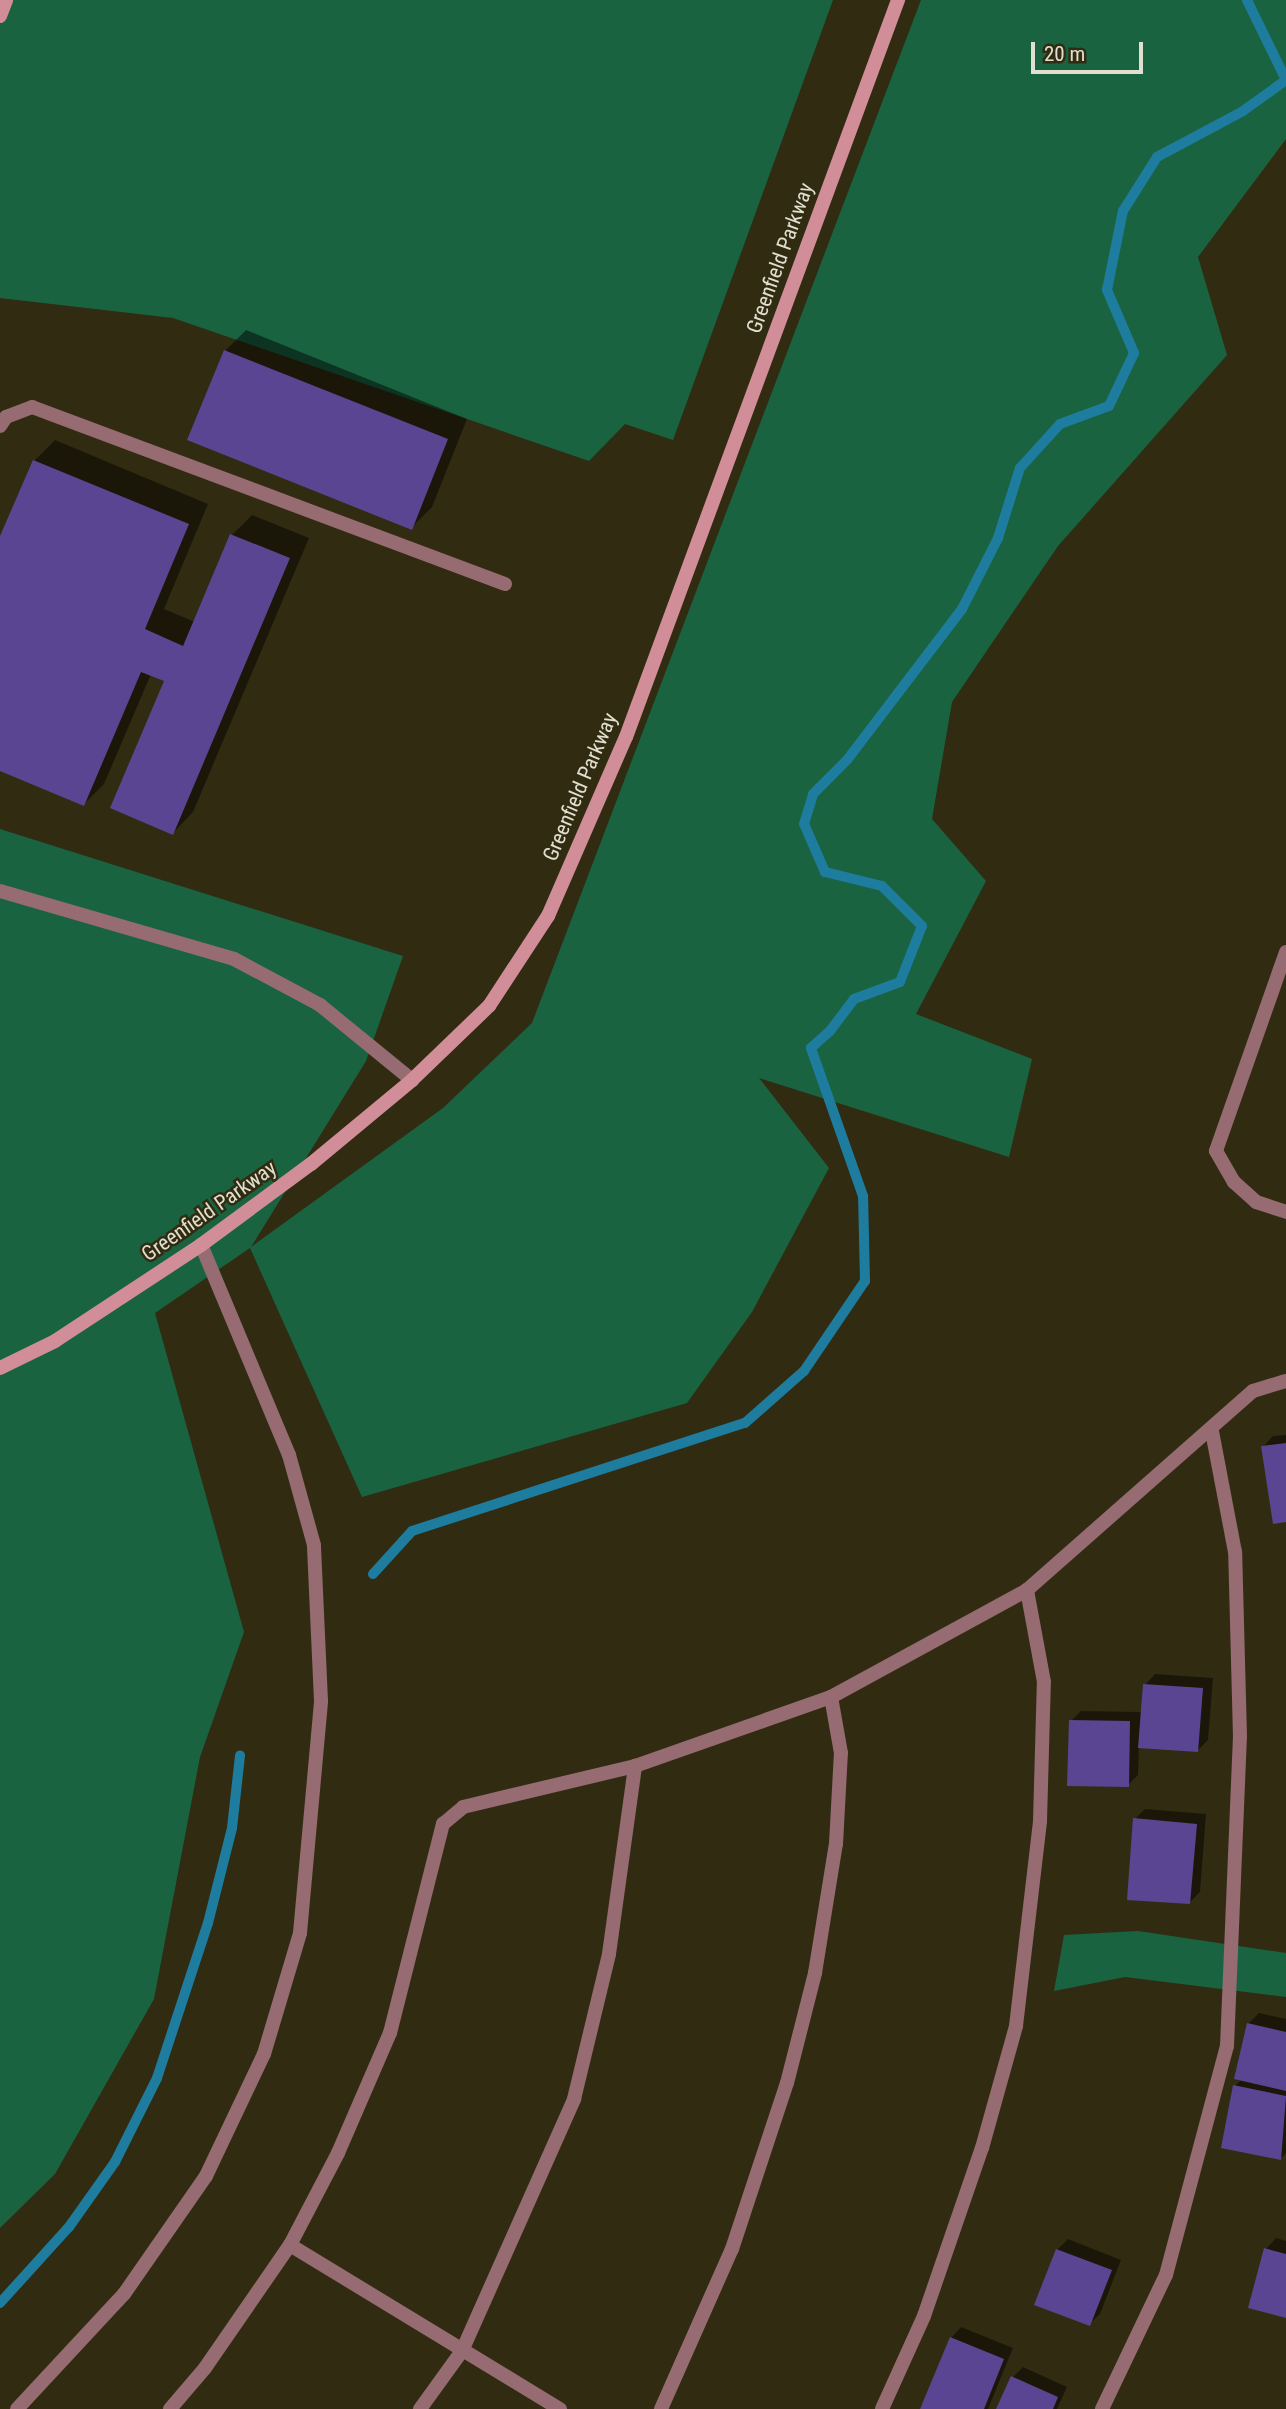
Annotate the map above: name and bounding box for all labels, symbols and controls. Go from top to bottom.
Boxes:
scale bar [1034,28,1146,72]
text: 20 m [1044,42,1085,66]
street label: Greenfield Parkway [741,179,819,337]
street label: Greenfield Parkway [537,709,623,865]
street label: Greenfield Parkway [137,1155,281,1267]

